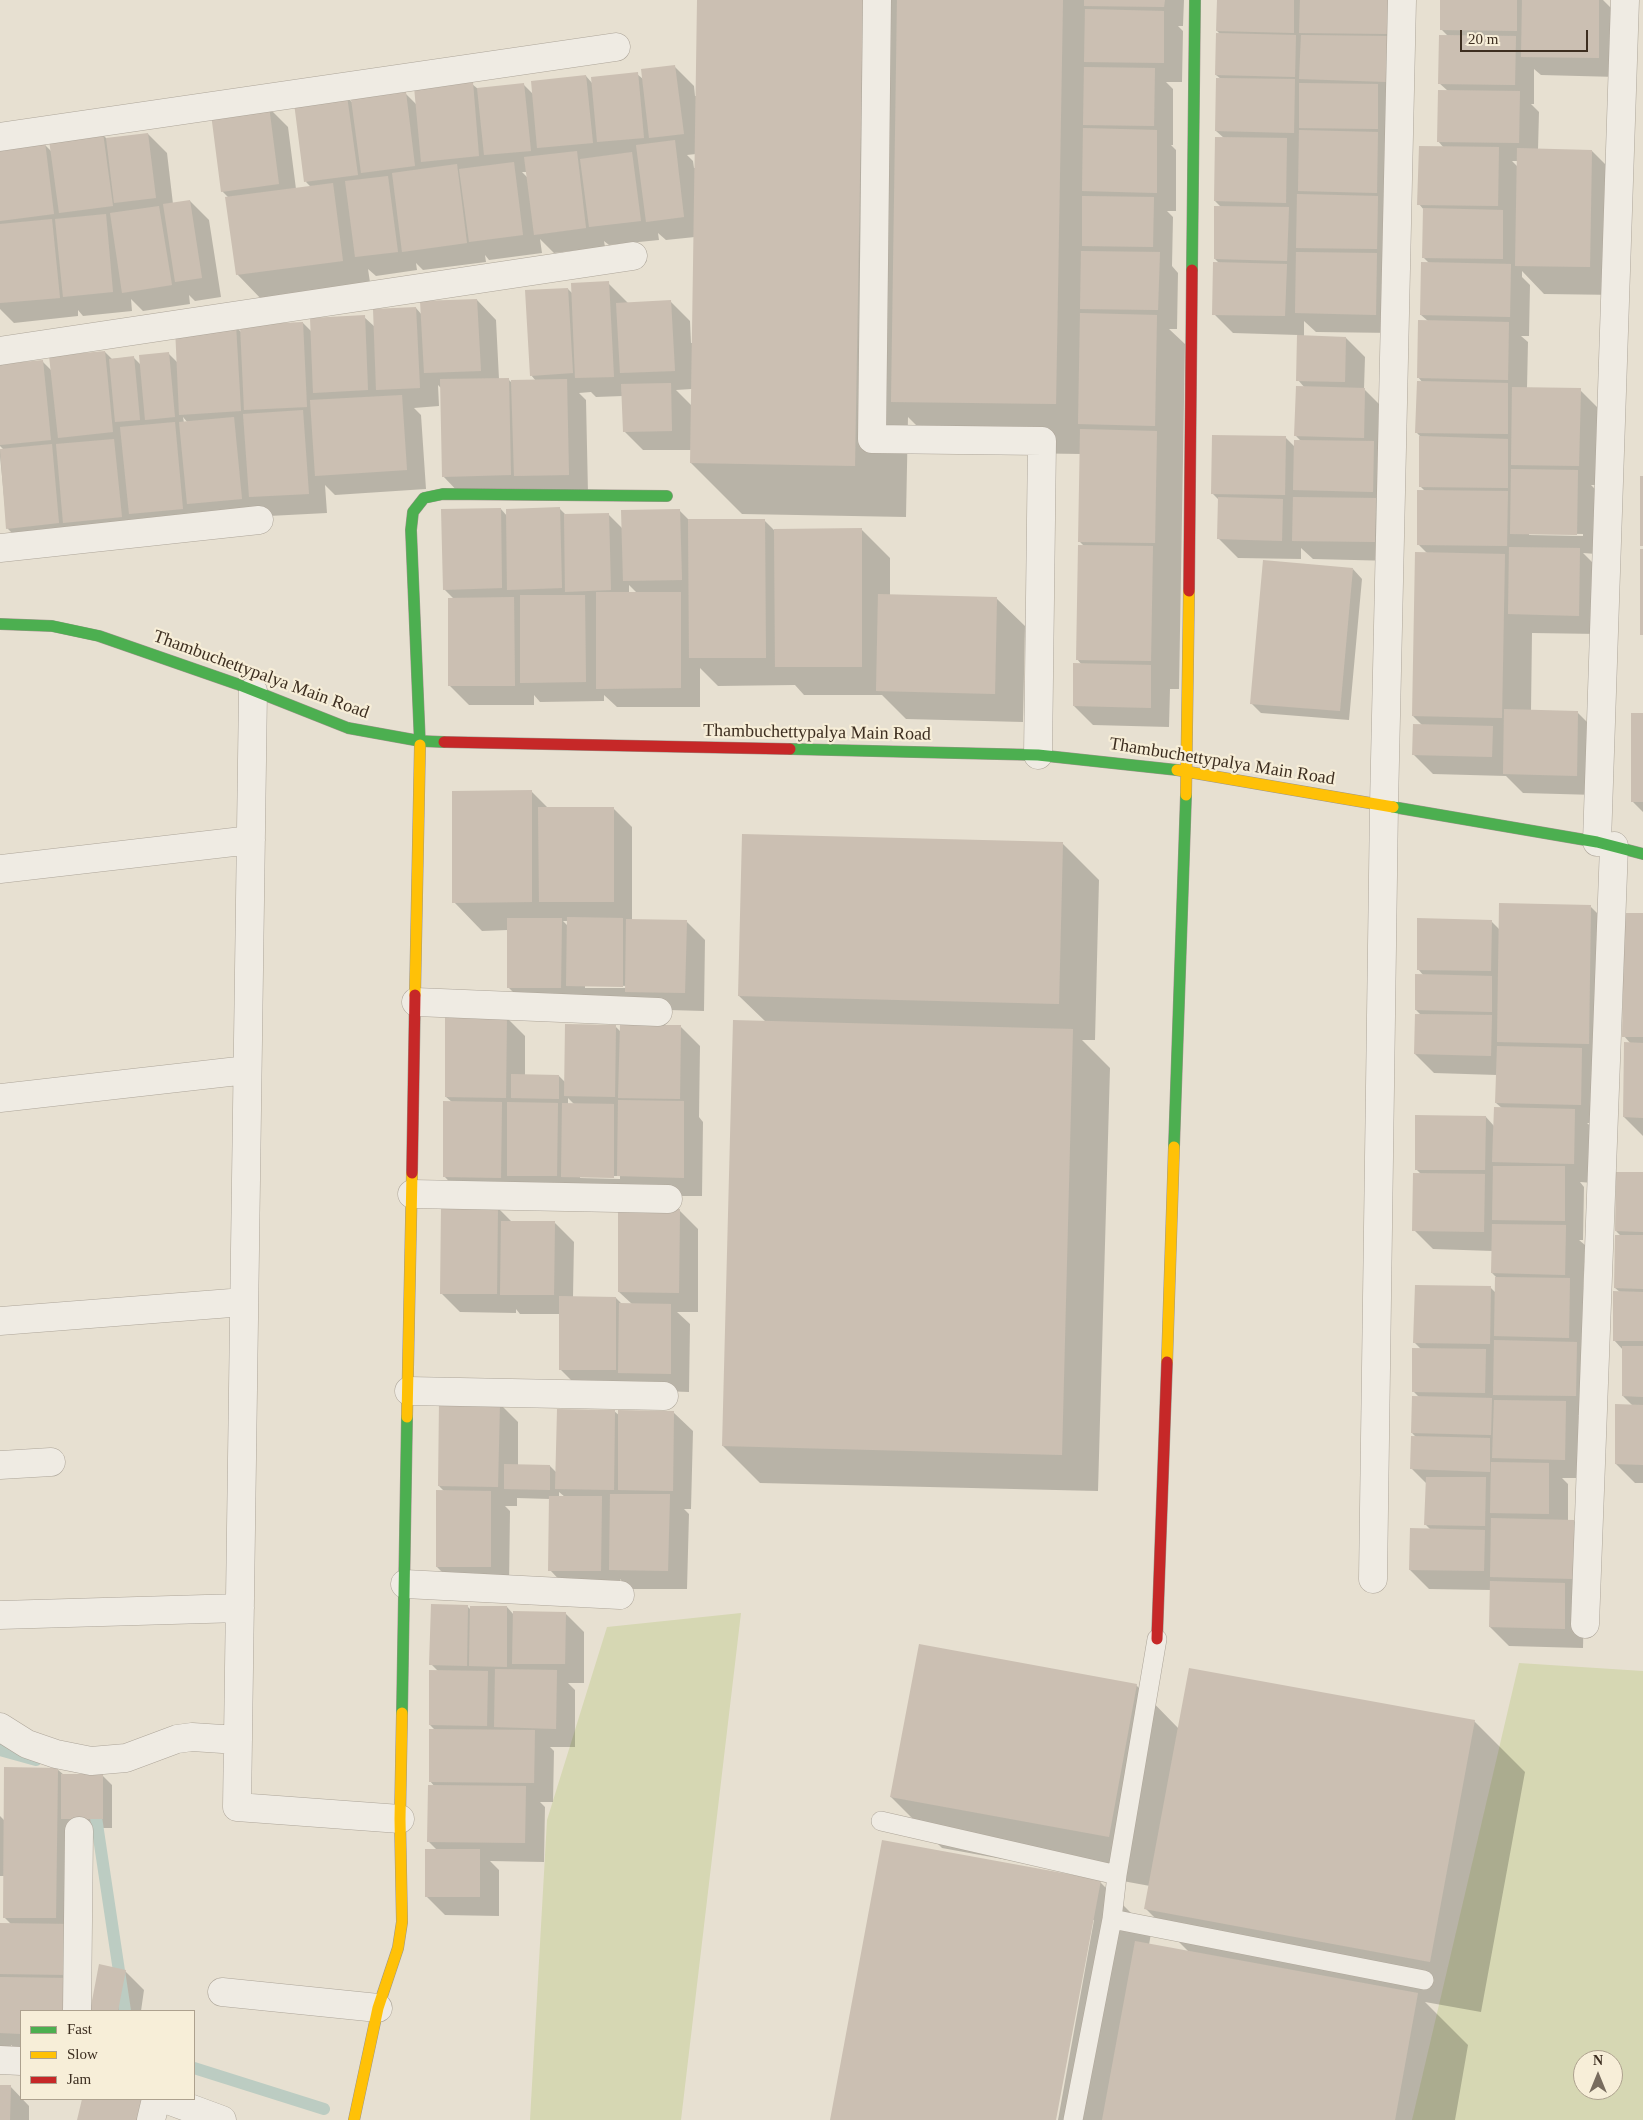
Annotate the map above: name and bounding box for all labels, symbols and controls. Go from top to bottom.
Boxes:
scale bar [1463,20,1590,52]
text: 20 m [1468,31,1498,47]
street label: Thambuchettypalya Main Road [150,626,372,724]
street label: Thambuchettypalya Main Road [703,720,931,746]
street label: Thambuchettypalya Main Road [1108,734,1336,790]
legend [20,2010,195,2100]
text: Fast [67,2021,92,2037]
text: Slow [67,2046,98,2062]
north arrow [1573,2050,1623,2100]
text: N [1593,2053,1603,2068]
text: Jam [67,2071,91,2087]

